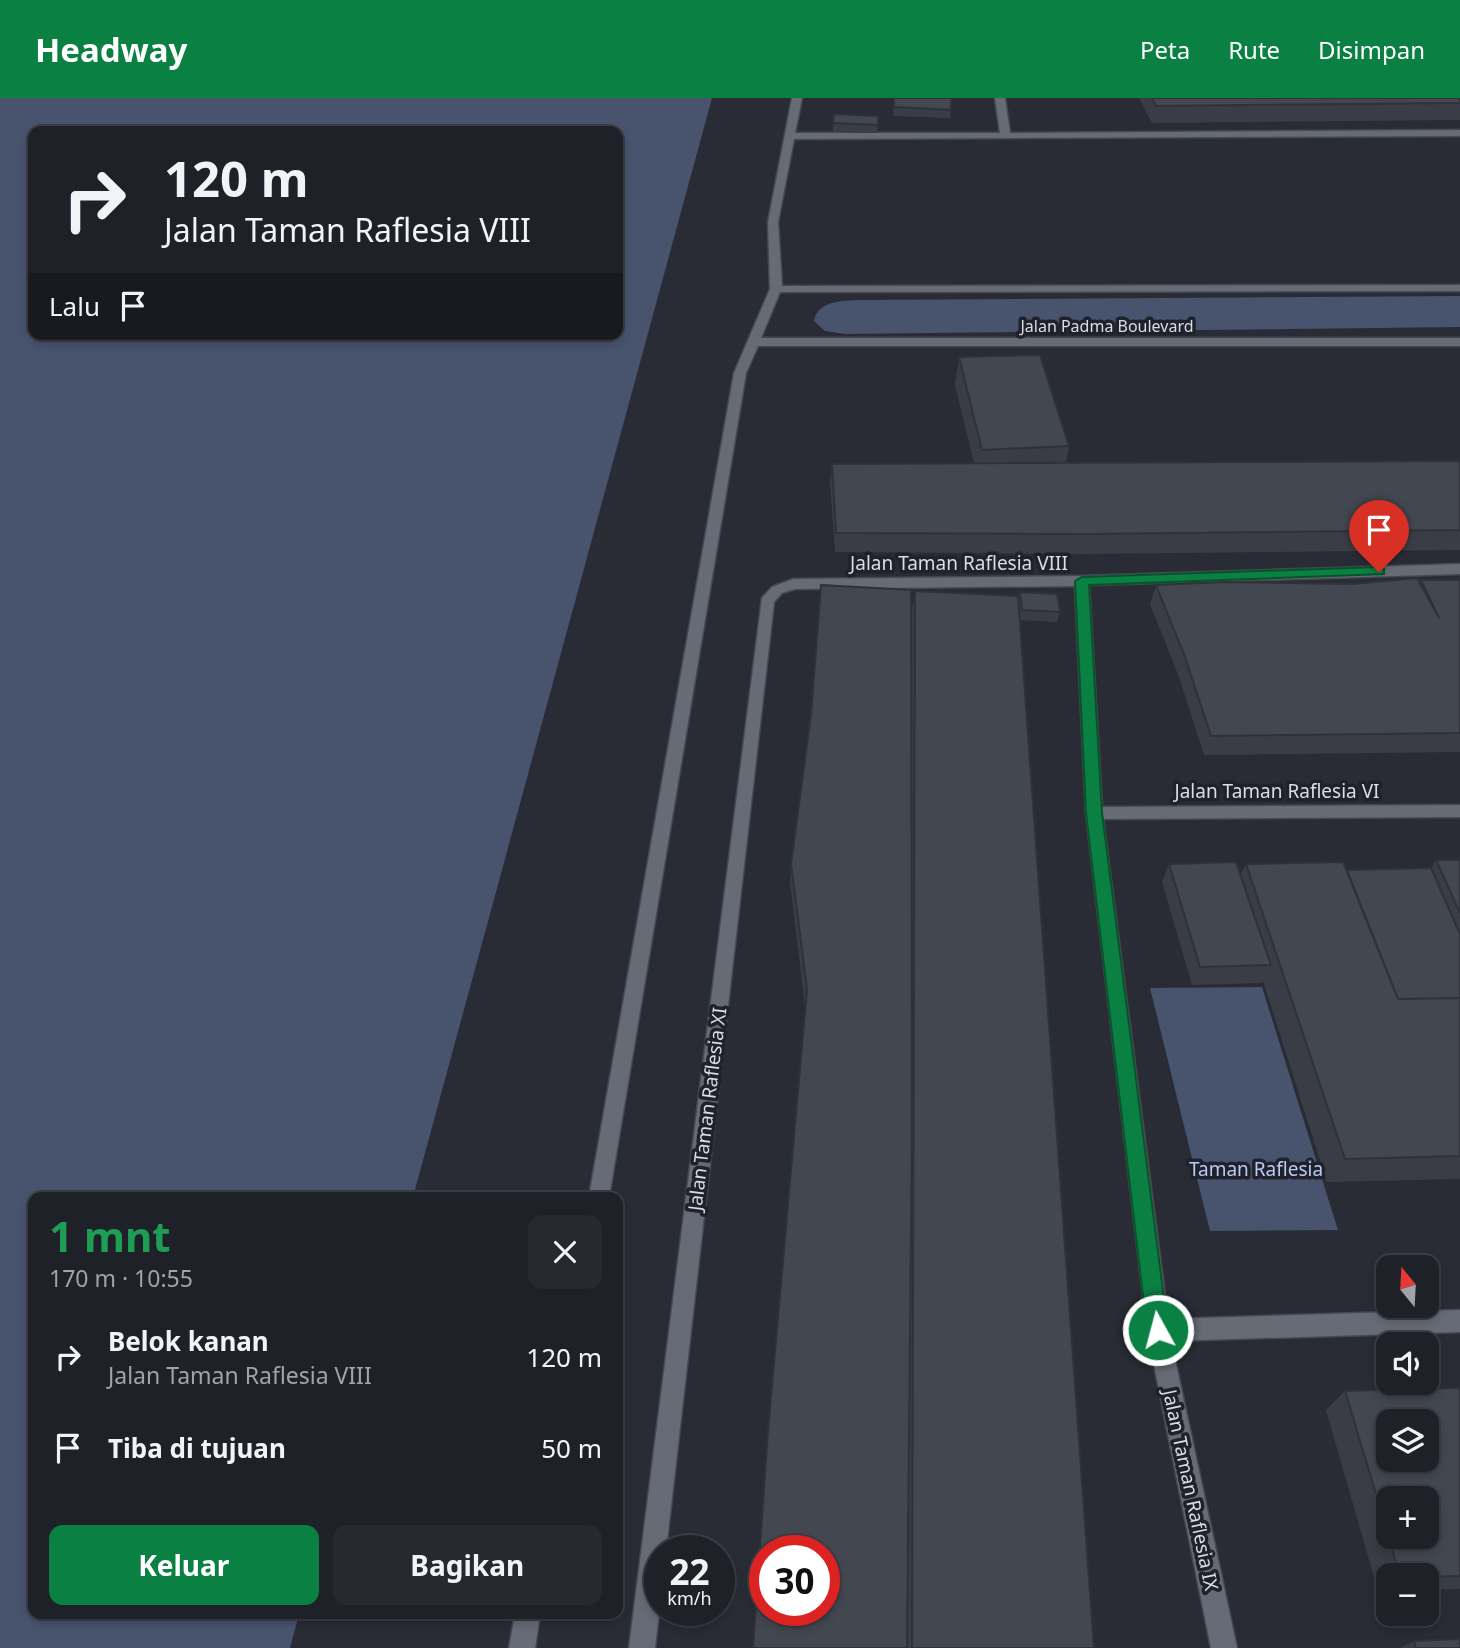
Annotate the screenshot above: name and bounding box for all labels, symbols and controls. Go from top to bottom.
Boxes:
text: Headway [35,27,187,72]
text: Peta [1140,33,1190,66]
text: Rute [1228,33,1280,66]
text: Disimpan [1318,33,1425,66]
text: 120 m [164,145,309,211]
icon: right [49,154,140,245]
text: Jalan Taman Raflesia VIII [164,208,531,251]
icon: arrive [114,287,152,325]
text: Lalu [49,288,100,324]
street label: Jalan Padma Boulevard [1018,315,1194,337]
pin [1349,500,1409,572]
icon: arrive [1360,511,1398,549]
street label: Jalan Taman Raflesia VIII [848,550,1068,576]
street label: Jalan Taman Raflesia VI [1173,778,1379,804]
street label: Jalan Taman Raflesia XI [681,1006,732,1214]
park label: Taman Raflesia [1189,1156,1323,1182]
text: 1 mnt [49,1207,170,1264]
button: close [528,1215,602,1289]
north arrow [1376,1255,1438,1318]
map controls [1376,1255,1439,1626]
text: 170 m · 10:55 [49,1262,193,1294]
position arrow [1121,1293,1195,1367]
text: Belok kanan [108,1323,269,1359]
button: sound [1376,1332,1439,1395]
icon: right [49,1338,87,1376]
text: 120 m [526,1339,602,1375]
text: Jalan Taman Raflesia VIII [108,1359,372,1391]
street label: Jalan Taman Raflesia IX [1157,1385,1225,1594]
button: layers [1376,1409,1439,1472]
icon: arrive [49,1429,87,1467]
text: Tiba di tujuan [108,1430,286,1466]
text: 50 m [541,1430,602,1466]
button: + [1376,1486,1439,1549]
button: Keluar [49,1525,319,1605]
button: Bagikan [333,1525,602,1605]
speed limit sign: 30 [749,1535,840,1626]
text: 22 [669,1548,710,1595]
button: − [1376,1563,1439,1626]
text: km/h [667,1586,712,1610]

